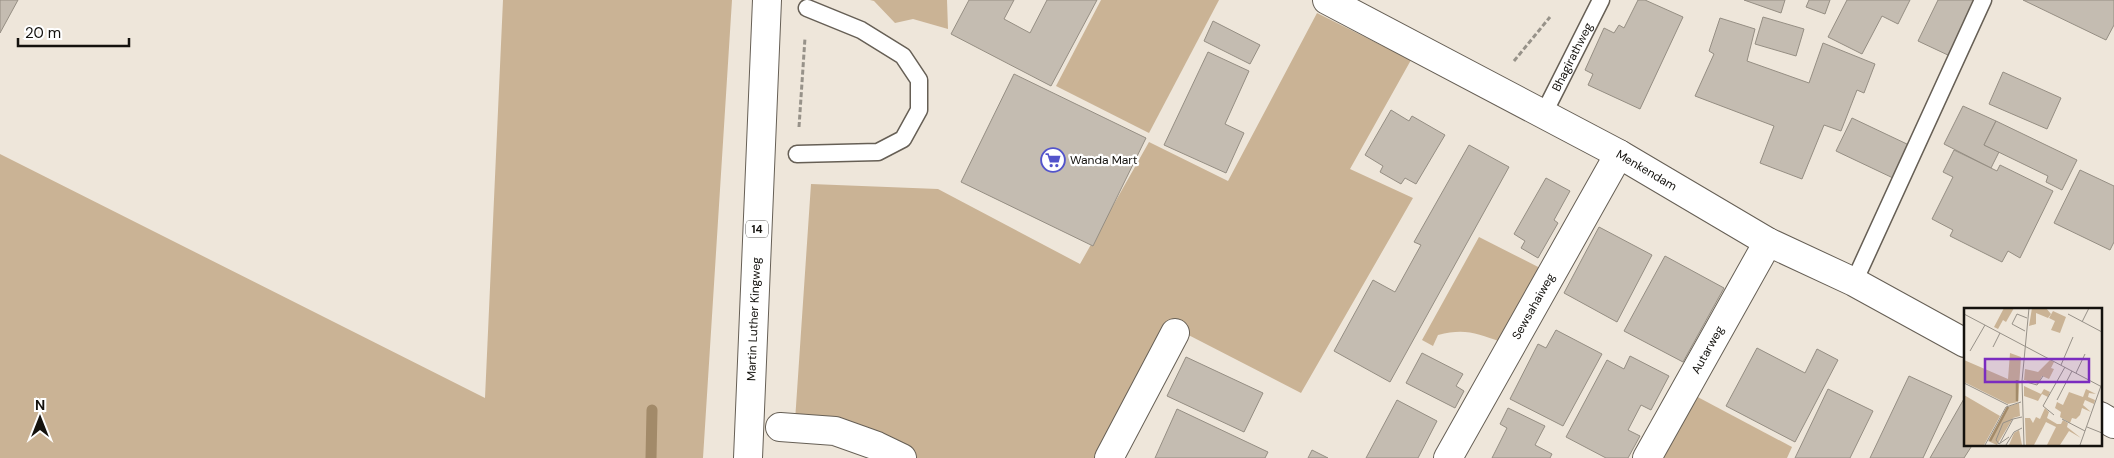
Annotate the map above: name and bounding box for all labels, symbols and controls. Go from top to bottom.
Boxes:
scale bar [18,15,129,47]
street label: Bhagirathweg [1548,20,1596,94]
text: 20 m [25,23,61,43]
street label: Menkendam [1613,146,1680,194]
supermarket icon: Wanda Mart [1040,147,1066,173]
place label: Wanda Mart [1070,152,1138,168]
road number: 14 [746,220,768,238]
street label: Martin Luther Kingweg [743,257,764,381]
street label: Sewsahaiweg [1508,270,1559,343]
inset map [1964,308,2102,446]
street label: Autarweg [1688,323,1728,377]
north arrow [15,393,65,443]
text: N [35,396,45,414]

